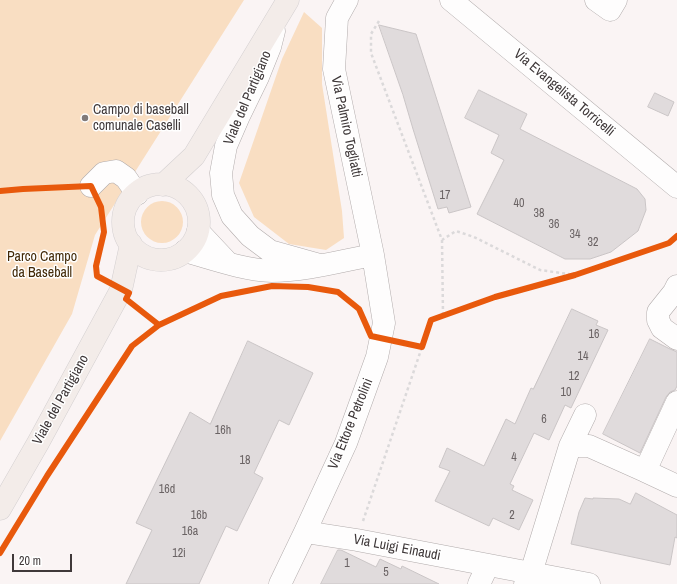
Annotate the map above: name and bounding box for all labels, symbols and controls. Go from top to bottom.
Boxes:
street label: Via Evangelista Torricelli [510,46,618,140]
street label: Viale del Partigiano [221,48,275,148]
street label: Via Palmiro Togliatti [327,75,365,179]
place label: Campo di baseball comunale Caselli [93,102,189,134]
marker: Campo di baseball comunale Caselli [80,113,90,123]
house number: 17 [440,189,450,203]
house number: 40 [514,197,524,211]
house number: 38 [534,207,544,221]
house number: 36 [549,218,559,232]
house number: 34 [570,228,580,242]
house number: 32 [588,236,598,250]
park label: Parco Campo da Baseball [7,249,77,282]
house number: 16 [589,328,599,342]
house number: 14 [578,350,588,364]
street label: Viale del Partigiano [29,352,93,448]
house number: 12 [569,370,579,384]
street label: Via Ettore Petrolini [325,376,377,472]
house number: 10 [561,386,571,400]
house number: 6 [541,413,547,427]
house number: 16h [215,424,231,438]
house number: 4 [511,451,517,465]
house number: 18 [240,454,250,468]
house number: 16d [159,483,175,497]
house number: 16b [191,509,207,523]
house number: 2 [509,509,515,523]
house number: 16a [182,525,198,539]
street label: Via Luigi Einaudi [352,531,442,565]
scale bar [14,546,74,572]
house number: 12i [172,547,186,561]
text: 20 m [19,553,41,569]
house number: 1 [344,557,350,571]
house number: 5 [383,566,389,580]

